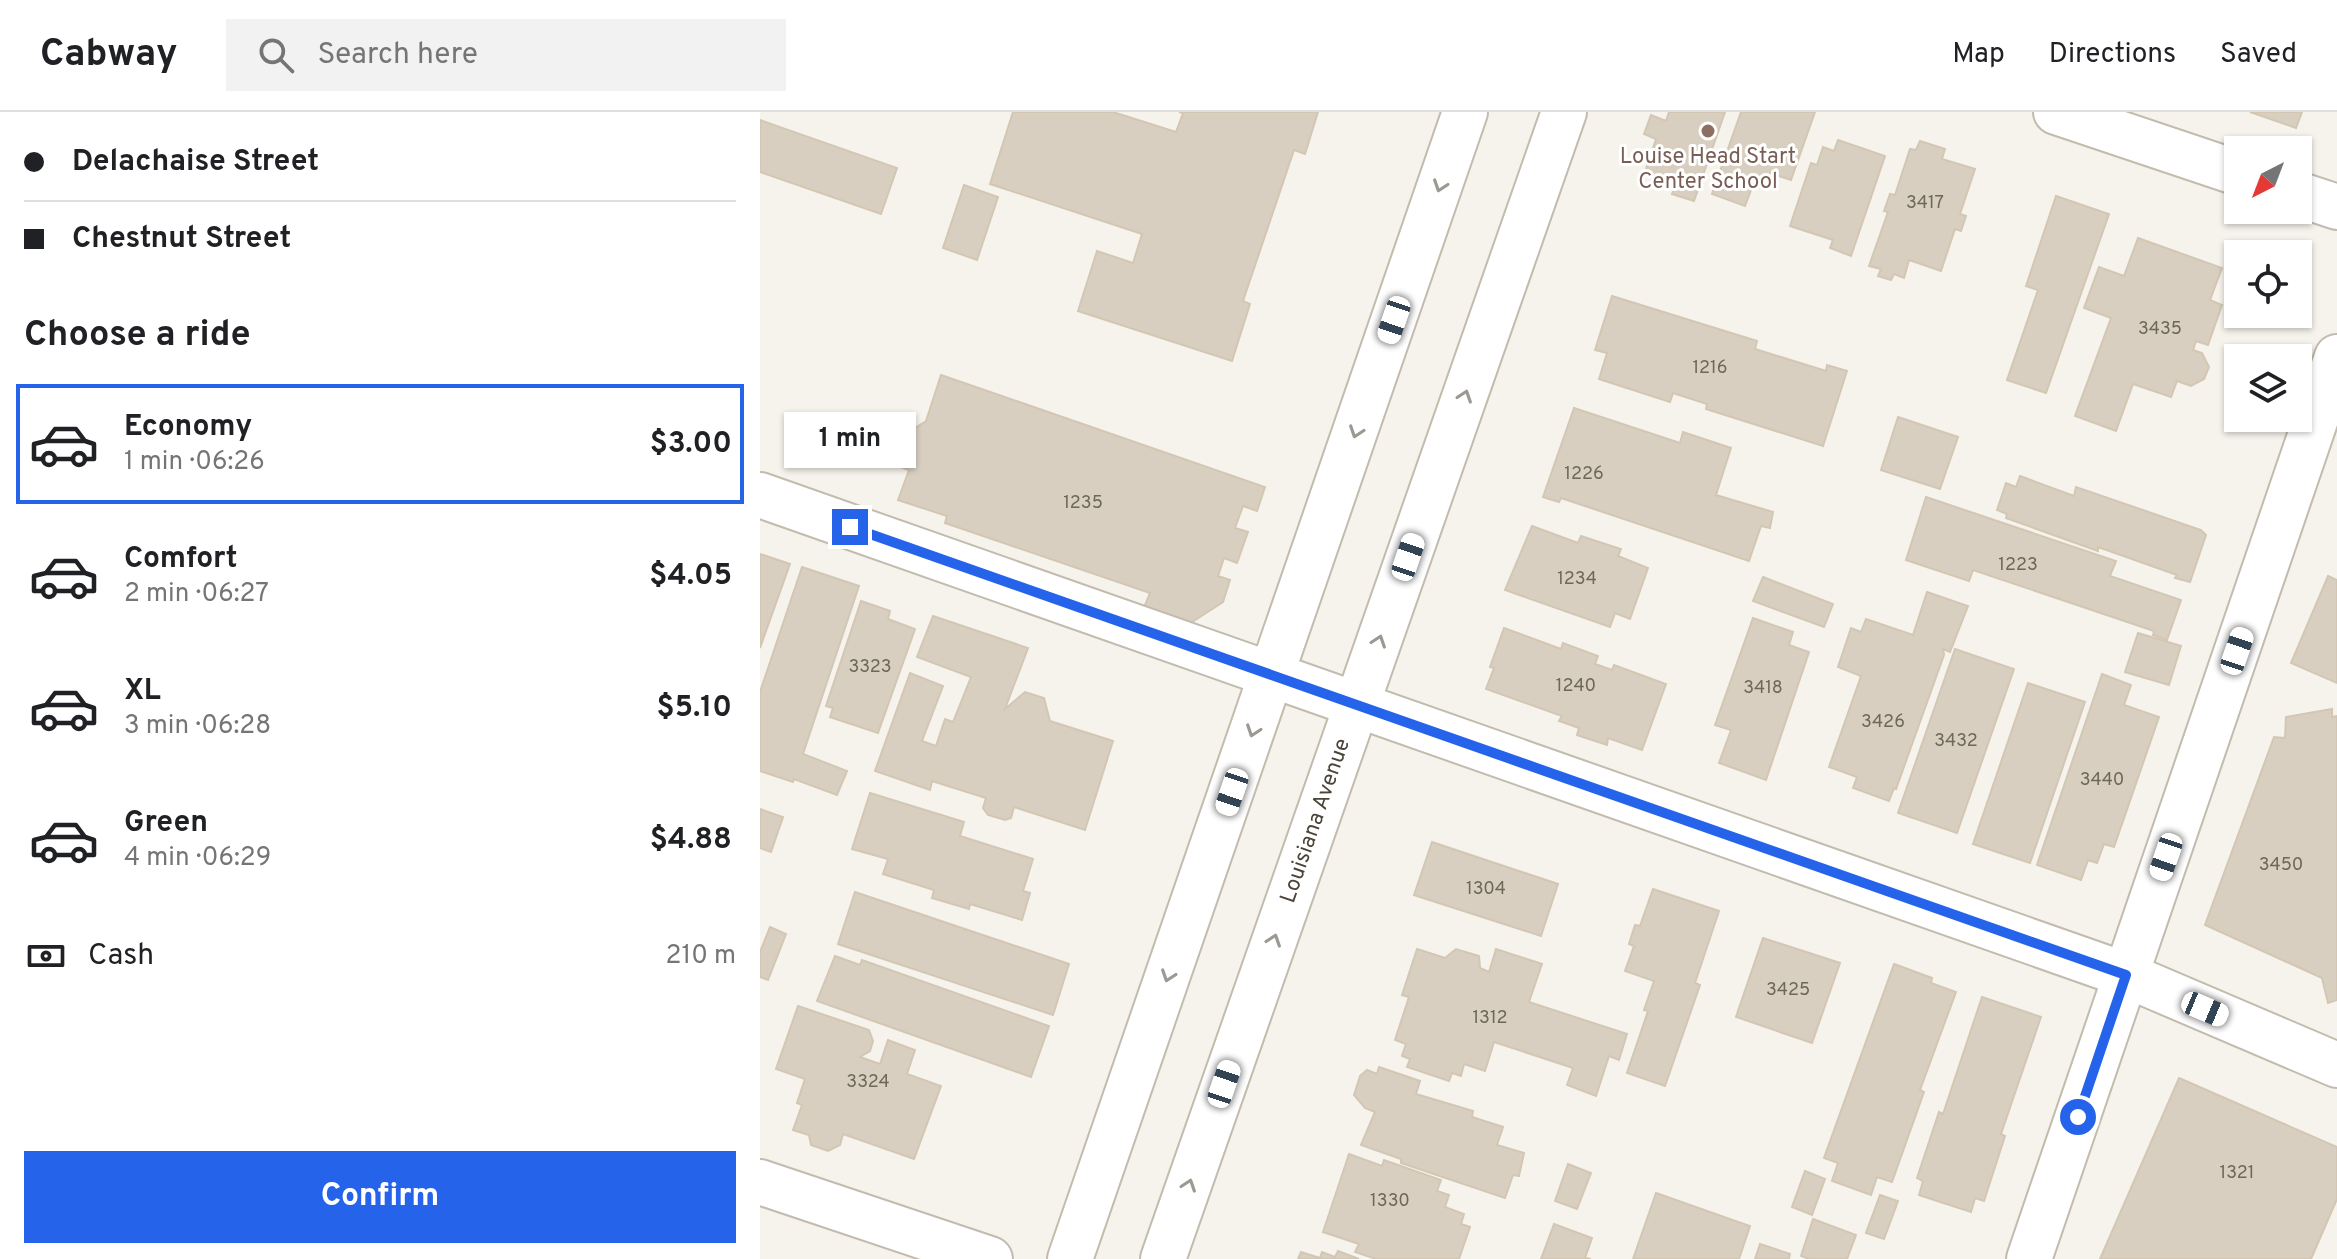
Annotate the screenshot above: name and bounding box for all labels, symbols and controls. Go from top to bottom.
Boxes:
search box [226,19,786,91]
text: Cabway [40,31,178,80]
icon: search [254,33,298,77]
text: Search here [318,37,478,74]
text: Map [1952,37,2005,73]
text: Directions [2049,37,2176,73]
text: Saved [2220,37,2297,73]
marker: Louise Head Start Center School [1699,122,1717,140]
north arrow [2224,136,2312,224]
map controls [2224,136,2312,432]
text: Delachaise Street [72,144,319,181]
place label: Louise Head Start Center School [1620,144,1796,196]
one-way arrow [1433,178,1449,192]
house number: 3417 [1906,192,1944,215]
text: Chestnut Street [72,221,291,258]
button: locate [2224,240,2312,328]
car [1375,293,1413,347]
text: Choose a ride [24,313,250,359]
house number: 3435 [2138,318,2182,341]
button: layers [2224,344,2312,432]
house number: 1216 [1692,357,1728,380]
one-way arrow [1455,390,1471,404]
icon: car [28,408,100,480]
text: Economy [124,409,252,446]
callout: 1 min [784,411,916,467]
text: 1 min [819,423,881,456]
one-way arrow [1349,424,1365,438]
text: $3.00 [650,426,732,463]
text: 1 min · 06:26 [124,446,265,479]
house number: 1226 [1564,463,1604,486]
house number: 1235 [1063,492,1103,515]
route end [832,509,868,545]
car [1389,530,1427,584]
icon: car [28,540,100,612]
text: Comfort [124,541,237,578]
house number: 1223 [1998,554,2038,577]
text: $4.05 [649,558,732,595]
house number: 1234 [1557,568,1597,591]
text: 2 min · 06:27 [124,578,269,611]
car [2218,624,2256,678]
one-way arrow [1369,635,1385,649]
house number: 3323 [848,656,892,679]
icon: car [28,672,100,744]
text: XL [124,673,161,710]
house number: 1240 [1556,675,1596,698]
house number: 3418 [1743,677,1783,700]
text: $5.10 [657,690,732,727]
text: 3 min · 06:28 [124,710,271,743]
house number: 3426 [1861,711,1905,734]
one-way arrow [1247,723,1263,737]
house number: 3432 [1934,730,1978,753]
street label: Louisiana Avenue [1275,735,1357,907]
car [1213,765,1251,819]
house number: 3440 [2080,769,2124,792]
icon: car [28,804,100,876]
text: Green [124,805,208,842]
text: $4.88 [650,822,732,859]
car [2147,830,2185,884]
text: 4 min · 06:29 [124,842,271,875]
house number: 3450 [2259,854,2303,877]
house number: 1304 [1466,878,1506,901]
icon: cash [24,934,68,978]
one-way arrow [1265,934,1281,948]
text: Cash [88,938,154,975]
text: 210 m [666,940,736,973]
one-way arrow [1162,969,1178,983]
house number: 3425 [1766,979,1810,1002]
car [2178,989,2232,1029]
house number: 1312 [1472,1007,1508,1030]
car [1205,1057,1243,1111]
house number: 3324 [846,1071,890,1094]
route start [2060,1099,2096,1135]
button: Confirm [24,1151,736,1243]
house number: 1321 [2220,1162,2254,1185]
one-way arrow [1179,1179,1196,1193]
house number: 1330 [1370,1190,1410,1213]

